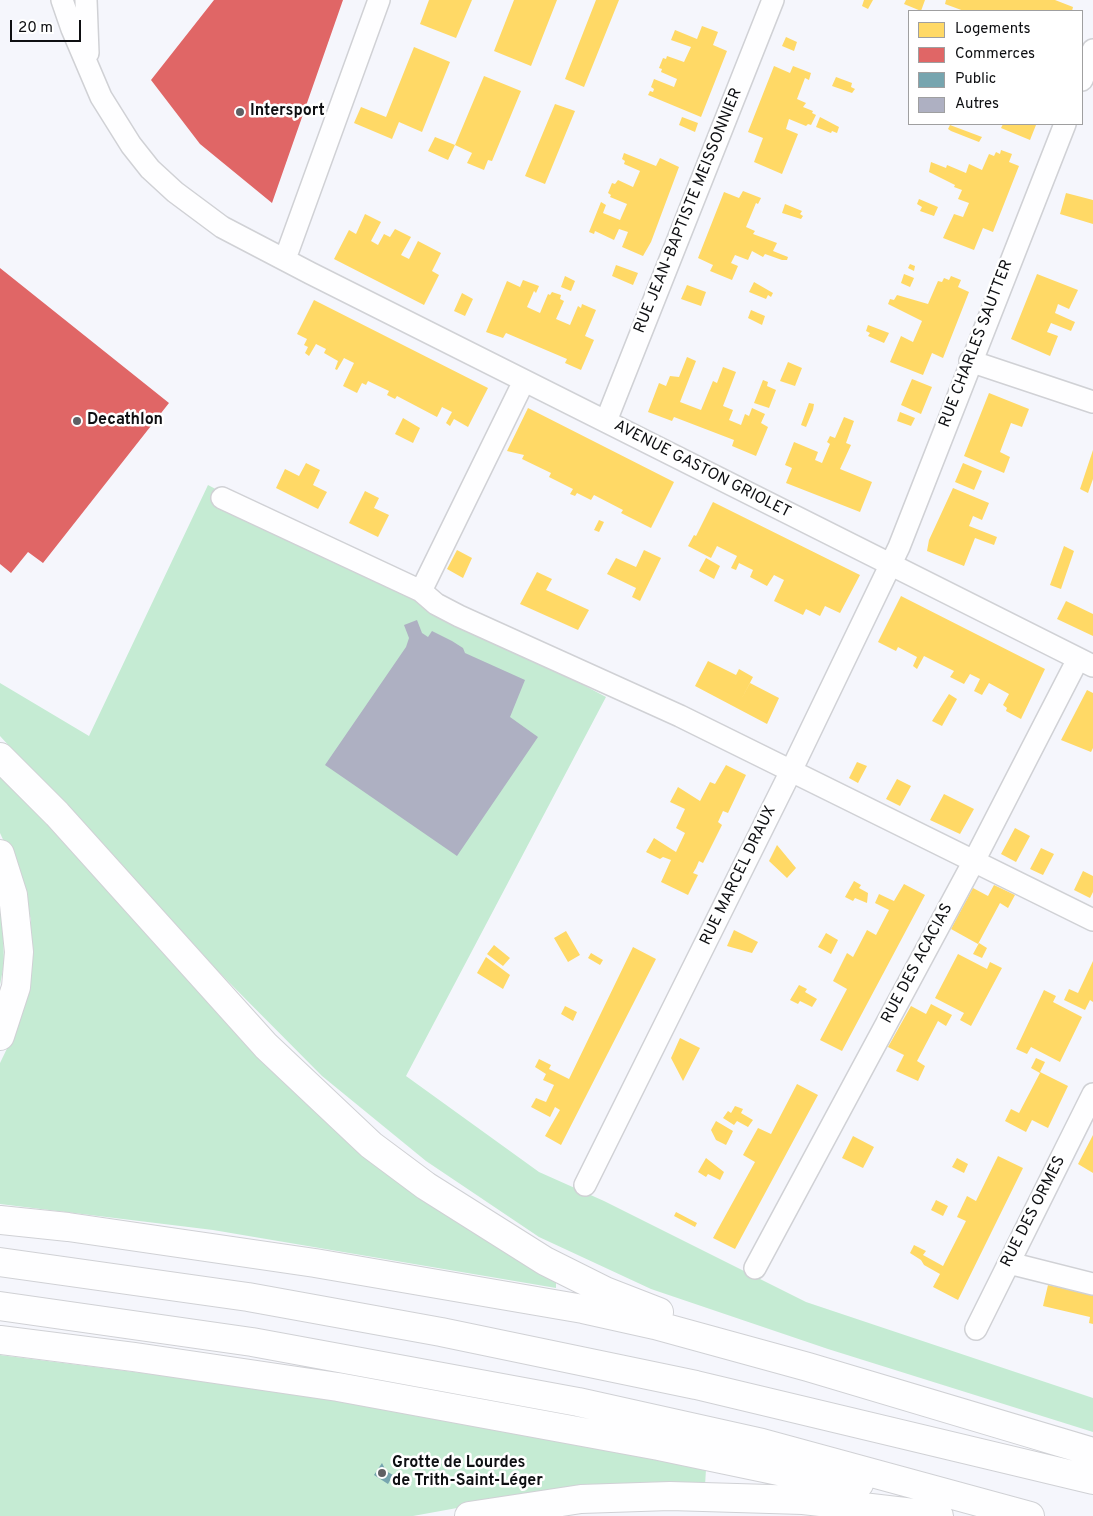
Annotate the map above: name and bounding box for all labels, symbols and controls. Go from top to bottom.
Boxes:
scale bar [12,10,84,42]
legend [908,10,1083,125]
text: 20 m [18,19,53,38]
text: Logements [955,20,1031,39]
text: Commerces [955,45,1035,64]
text: Public [955,70,996,89]
street label: RUE JEAN-BAPTISTE MEISSONNIER [631,86,747,336]
text: Autres [955,95,999,114]
place label: Intersport [250,102,325,122]
marker: Intersport [234,106,246,118]
street label: RUE CHARLES SAUTTER [936,257,1018,431]
place label: Decathlon [87,411,163,431]
marker: Decathlon [71,415,83,427]
street label: AVENUE GASTON GRIOLET [610,417,794,523]
street label: RUE MARCEL DRAUX [697,803,781,949]
street label: RUE DES ACACIAS [878,901,958,1027]
street label: RUE DES ORMES [998,1153,1070,1271]
place label: Grotte de Lourdes de Trith-Saint-Léger [392,1454,543,1492]
marker: Grotte de Lourdes de Trith-Saint-Léger [376,1467,388,1479]

